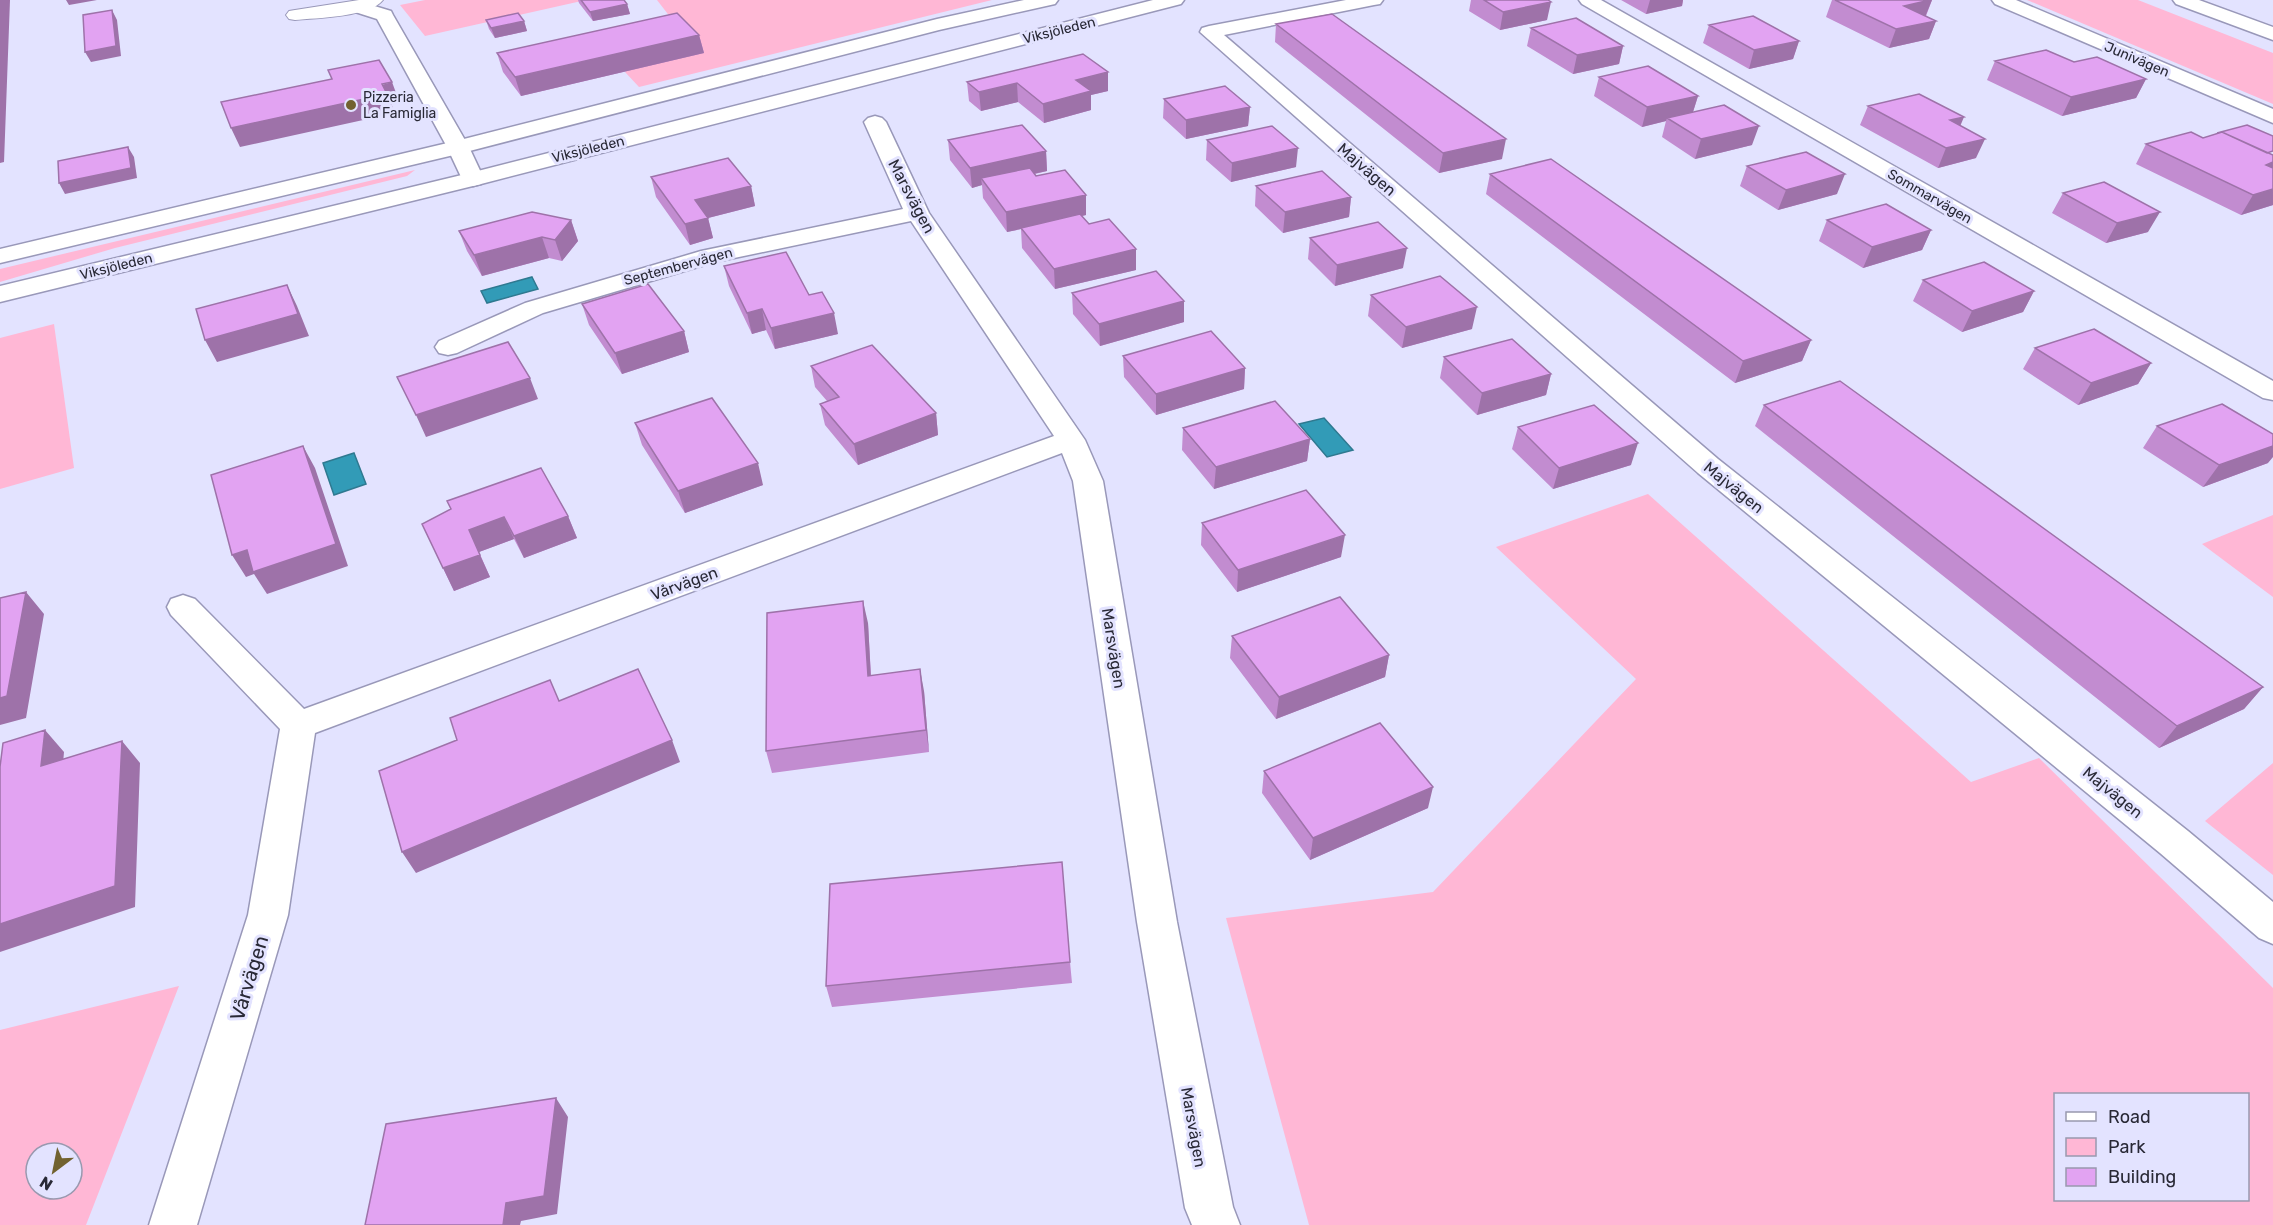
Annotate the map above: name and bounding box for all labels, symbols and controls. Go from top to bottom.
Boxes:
street label: Viksjöleden [1021,13,1097,48]
street label: Junivägen [2102,38,2172,81]
place label: Pizzeria La Famiglia [363,89,436,122]
marker: Pizzeria La Famiglia [344,98,358,112]
street label: Viksjöleden [550,132,626,167]
street label: Majvägen [1334,139,1400,200]
street label: Marsvägen [884,156,939,236]
street label: Sommarvägen [1885,165,1975,227]
street label: Septembervägen [622,244,734,289]
street label: Viksjöleden [78,249,154,284]
street label: Majvägen [1700,458,1767,517]
street label: Vårvägen [648,563,720,604]
street label: Marsvägen [1098,607,1129,690]
street label: Majvägen [2079,763,2146,822]
street label: Vårvägen [225,933,273,1023]
street label: Marsvägen [1177,1086,1210,1169]
legend [2054,1093,2249,1201]
text: Road [2108,1106,2151,1128]
text: Park [2108,1136,2146,1158]
north arrow [24,1141,84,1201]
text: Building [2108,1166,2176,1188]
text: N [36,1172,56,1194]

